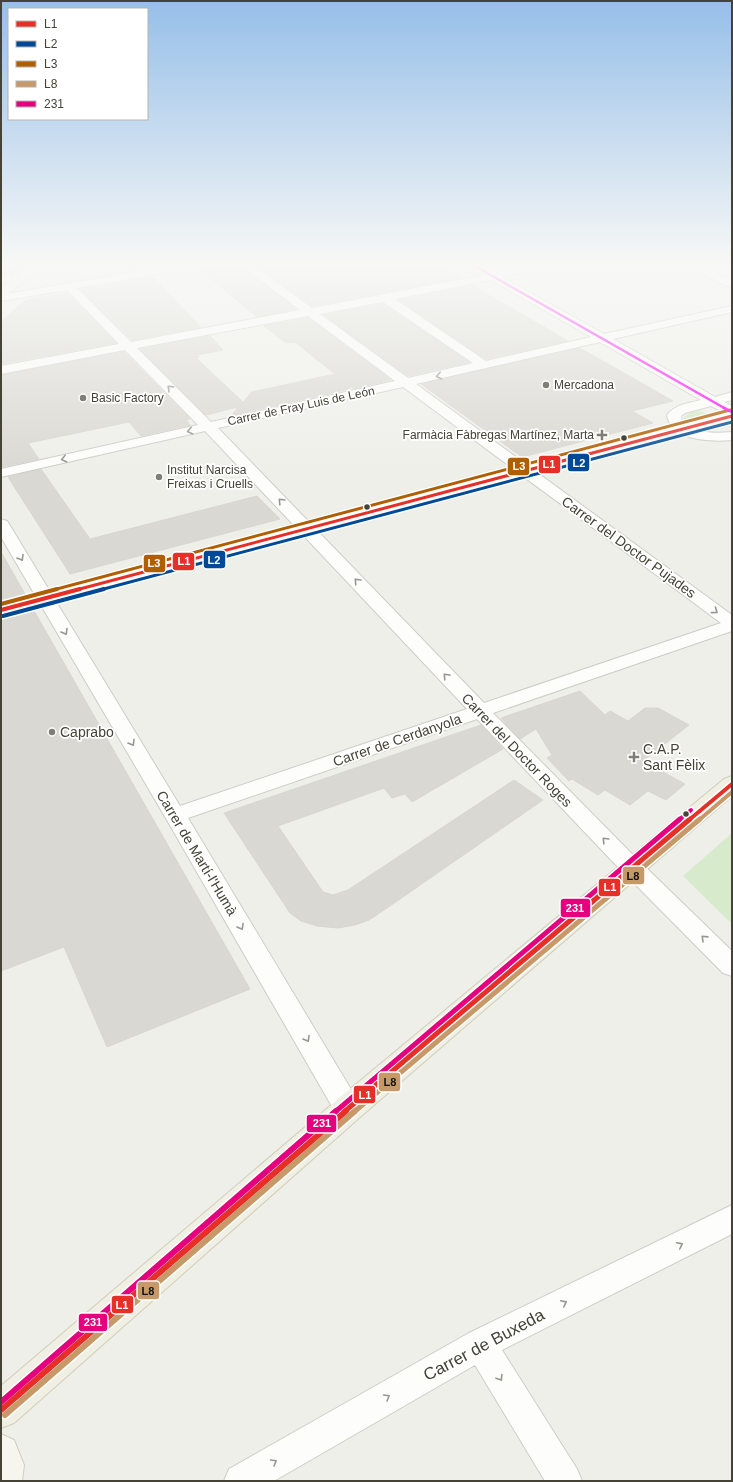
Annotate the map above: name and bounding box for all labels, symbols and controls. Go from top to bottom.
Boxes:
legend [8,8,148,120]
text: L1 [44,17,58,31]
text: L2 [44,37,58,51]
text: L3 [44,57,58,71]
text: L8 [44,77,58,91]
text: 231 [44,97,64,111]
one-way arrow [436,371,442,379]
place label: Mercadona [554,378,614,392]
marker: Mercadona [541,380,551,390]
street label: Carrer de Fray Luis de León [226,384,376,428]
one-way arrow [167,385,175,393]
place label: Basic Factory [91,391,164,405]
marker: Basic Factory [78,393,88,403]
one-way arrow [187,426,194,434]
place label: Farmàcia Fàbregas Martínez, Marta [403,428,594,442]
marker: Farmàcia Fàbregas Martínez, Marta [597,430,607,440]
unlabelled marker [619,433,629,443]
line badge: L2 [567,453,590,472]
one-way arrow [60,455,67,463]
line badge: L1 [538,455,561,474]
line badge: L3 [507,457,530,476]
text: L2 [573,457,585,469]
text: L1 [543,458,555,470]
text: L3 [513,460,525,472]
place label: Institut Narcisa Freixas i Cruells [167,463,253,491]
marker: Institut Narcisa Freixas i Cruells [154,472,164,482]
street label: Carrer del Doctor Pujades [559,493,699,601]
one-way arrow [278,498,285,506]
unlabelled marker [362,502,372,512]
line badge: L2 [203,550,226,569]
line badge: L1 [172,552,195,571]
one-way arrow [16,554,24,561]
line badge: L3 [143,554,166,573]
text: L2 [208,554,220,566]
text: L1 [178,555,190,567]
text: L3 [148,557,160,569]
one-way arrow [354,578,362,586]
one-way arrow [711,606,718,613]
one-way arrow [61,628,68,635]
one-way arrow [444,673,451,680]
street label: Carrer del Doctor Roges [459,690,575,810]
street label: Carrer de Cerdanyola [331,710,463,769]
place label: Caprabo [60,724,114,740]
marker: Caprabo [47,727,57,737]
one-way arrow [127,739,135,746]
place label: C.A.P. Sant Fèlix [643,741,705,773]
marker: C.A.P. Sant Fèlix [628,751,640,763]
street label: Carrer de Martí-l'Humà [153,788,241,918]
unlabelled marker [681,809,691,819]
one-way arrow [602,837,609,845]
line badge: L8 [622,866,645,885]
text: L8 [627,870,639,882]
line badge: L1 [598,878,621,897]
text: L1 [604,881,616,893]
line badge: 231 [560,898,591,918]
text: 231 [566,902,584,914]
one-way arrow [237,923,244,930]
one-way arrow [701,935,709,943]
one-way arrow [303,1035,310,1042]
line badge: L8 [378,1072,401,1092]
text: L8 [384,1076,396,1088]
line badge: L1 [353,1085,376,1104]
text: L1 [359,1089,371,1101]
line badge: 231 [306,1114,337,1133]
text: 231 [313,1117,331,1129]
one-way arrow [676,1242,683,1250]
line badge: L8 [137,1281,160,1300]
text: L8 [142,1285,154,1297]
line badge: L1 [111,1295,134,1314]
text: L1 [116,1299,128,1311]
one-way arrow [559,1300,567,1308]
street label: Carrer de Buxeda [420,1305,548,1385]
line badge: 231 [78,1313,108,1332]
text: 231 [84,1316,102,1328]
one-way arrow [496,1374,503,1381]
one-way arrow [383,1395,390,1402]
one-way arrow [270,1459,278,1466]

